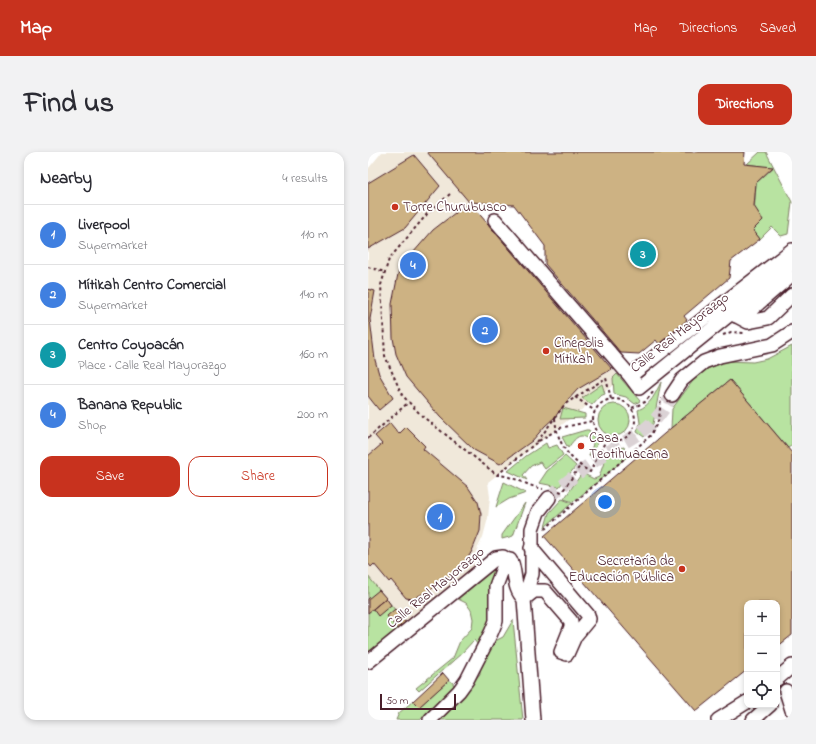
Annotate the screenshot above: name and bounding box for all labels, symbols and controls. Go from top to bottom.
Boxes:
text: Map [20,15,52,42]
text: Map [634,18,657,39]
text: Directions [679,18,737,39]
text: Saved [759,18,796,39]
text: Find us [24,84,114,125]
button: Directions [698,84,792,125]
text: Nearby [40,166,92,191]
text: 4 results [282,169,328,188]
place label: Torre Churubusco [403,197,507,218]
marker: Torre Churubusco [390,202,400,212]
text: Liverpool [78,214,130,236]
text: 1 [51,225,55,244]
text: 110 m [301,225,328,244]
text: Supermarket [78,236,148,255]
pin: 3 [630,239,656,269]
pin: 4 [400,250,426,280]
text: Mítikah Centro Comercial [78,274,226,296]
text: 2 [50,285,56,304]
text: 140 m [300,285,328,304]
street label: Calle Real Mayorazgo [626,288,734,379]
text: Supermarket [78,296,148,315]
pin: 2 [472,315,498,345]
place label: Cinépolis Mítikah [554,333,604,370]
text: Centro Coyoacán [78,334,184,356]
text: 3 [50,345,56,364]
text: 160 m [299,345,328,364]
marker: Cinépolis Mítikah [541,346,551,356]
text: Place · Calle Real Mayorazgo [78,356,226,375]
text: Banana Republic [78,394,182,416]
text: 4 [50,405,56,424]
text: 200 m [297,405,328,424]
text: Shop [78,416,106,435]
place label: Casa Teotihuacana [589,428,668,465]
marker: Casa Teotihuacana [576,441,586,451]
button: Save [40,456,180,497]
button: Share [188,456,328,497]
your location [595,492,615,512]
pin: 1 [427,502,453,532]
street label: Calle Real Mayorazgo [383,542,490,635]
place label: Secretaría de Educación Pública [569,551,675,588]
marker: Secretaría de Educación Pública [677,564,687,574]
map controls [744,600,780,708]
button: + [744,600,780,636]
button: − [744,636,780,672]
button: locate [744,672,780,708]
scale bar [380,692,456,711]
text: 50 m [386,693,408,709]

